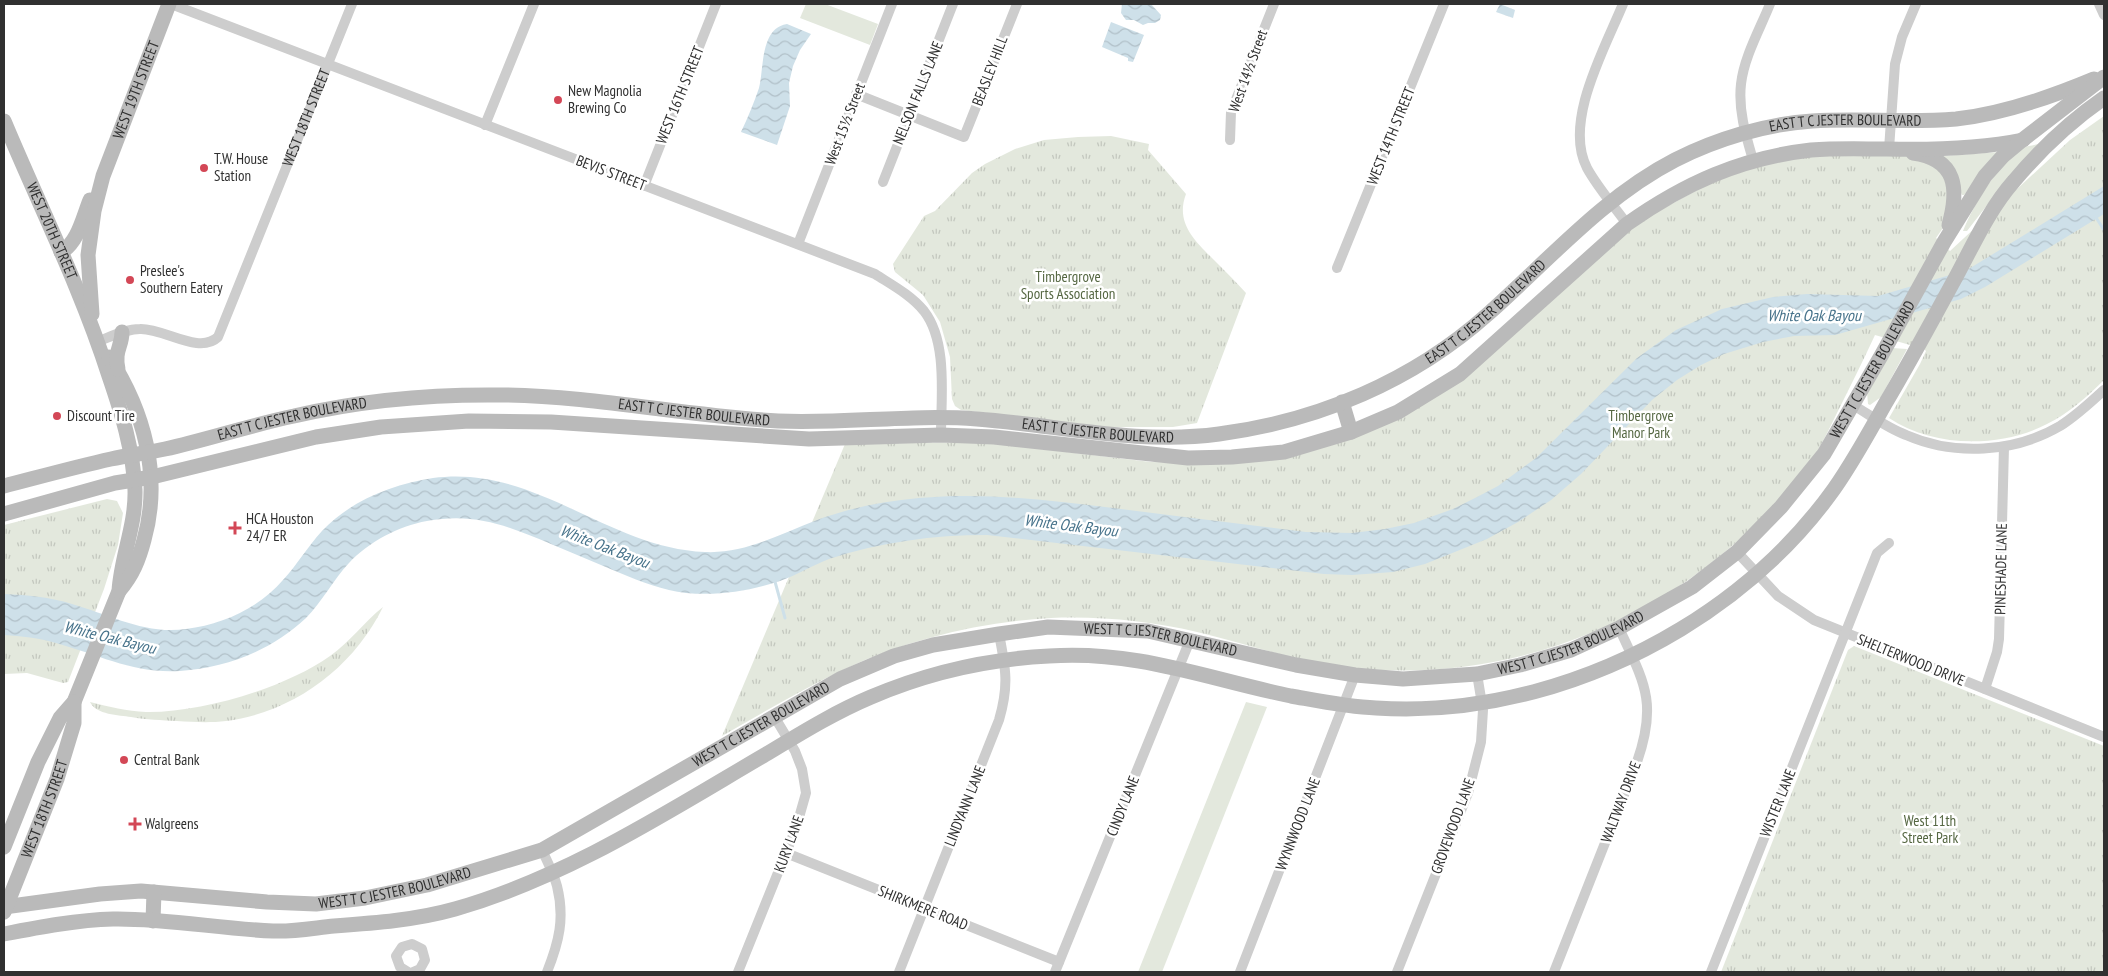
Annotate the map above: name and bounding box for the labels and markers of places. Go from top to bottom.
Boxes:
place label: New Magnolia Brewing Co [568,81,642,117]
marker: New Magnolia Brewing Co [552,94,564,106]
place label: T.W. House Station [214,149,268,185]
marker: T.W. House Station [198,162,210,174]
place label: Preslee's Southern Eatery [140,261,223,297]
marker: Preslee's Southern Eatery [124,274,136,286]
place label: Discount Tire [67,406,135,425]
marker: Discount Tire [51,410,63,422]
place label: HCA Houston 24/7 ER [246,509,314,545]
marker: HCA Houston 24/7 ER [228,521,242,535]
place label: Central Bank [134,750,200,769]
marker: Central Bank [118,754,130,766]
place label: Walgreens [145,814,199,833]
marker: Walgreens [129,818,141,830]

